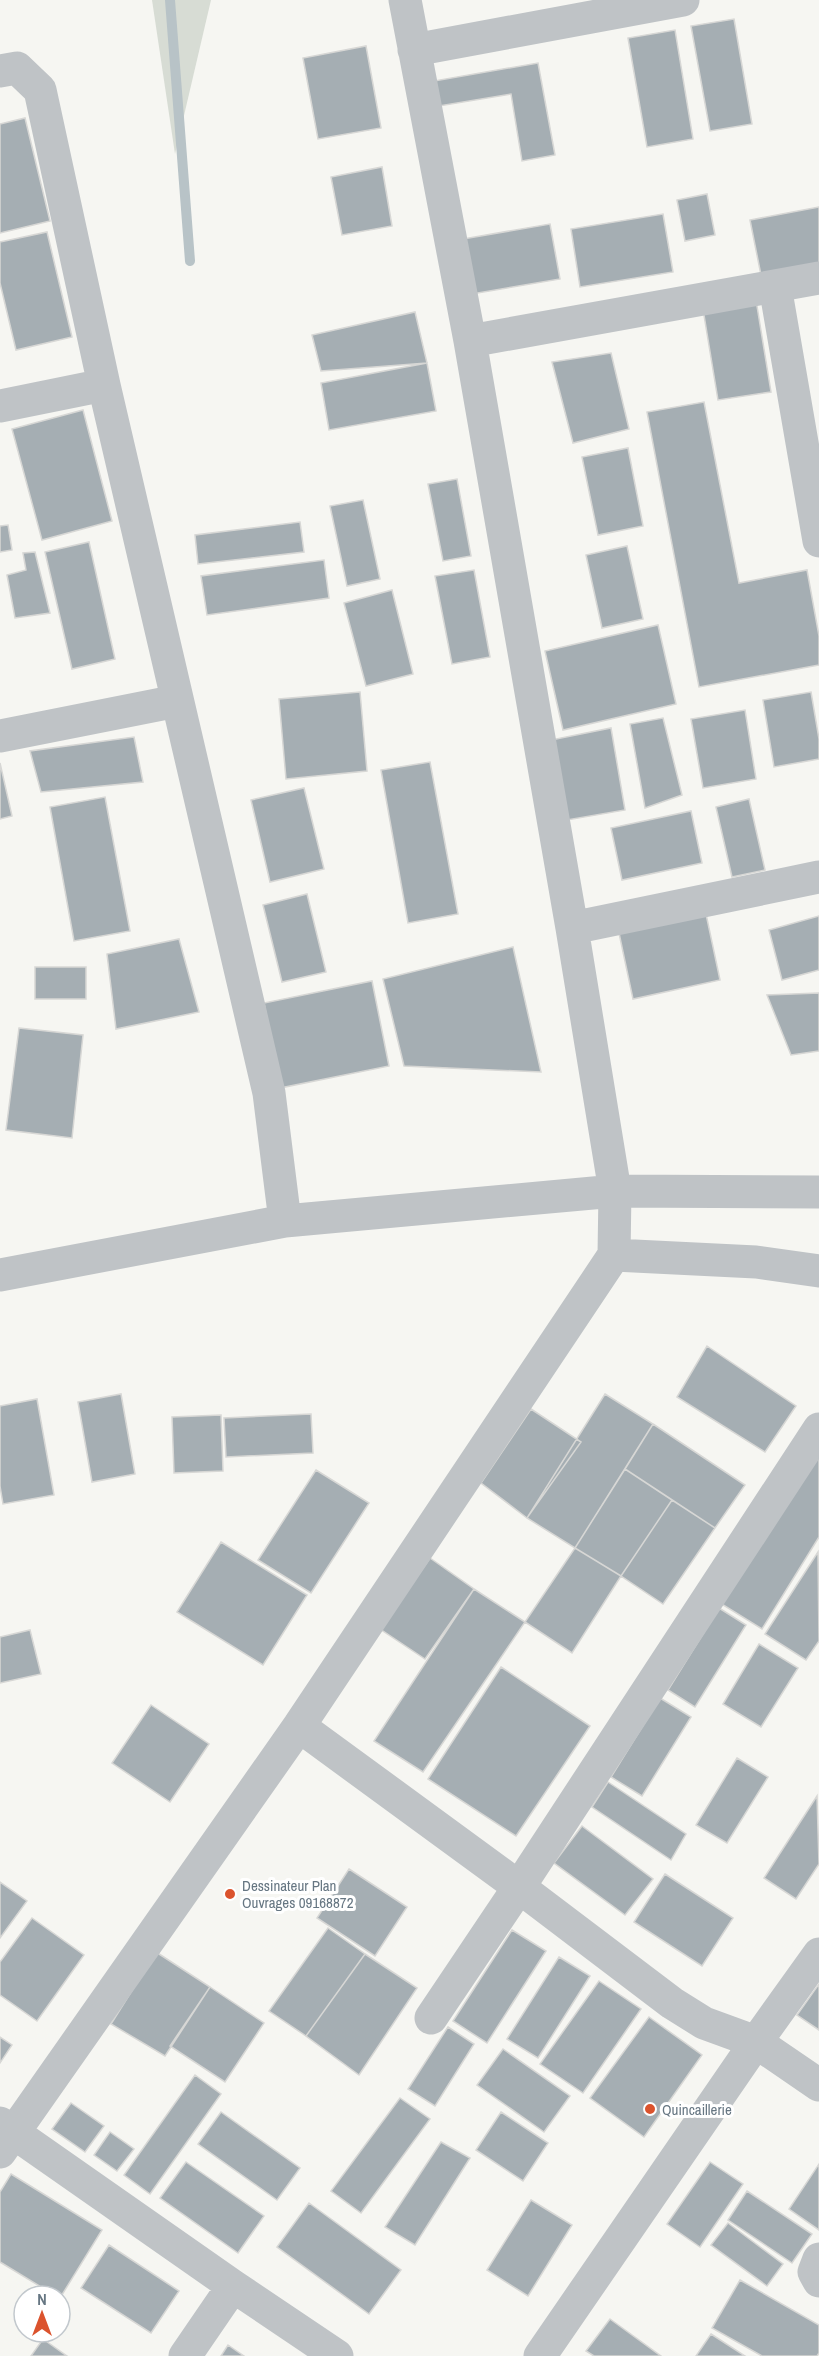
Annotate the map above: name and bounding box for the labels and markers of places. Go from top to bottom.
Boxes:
place label: Dessinateur Plan Ouvrages 09168872 [242,1875,354,1913]
marker: Dessinateur Plan Ouvrages 09168872 [223,1887,237,1901]
place label: Quincaillerie [662,2099,732,2120]
marker: Quincaillerie [643,2102,657,2116]

